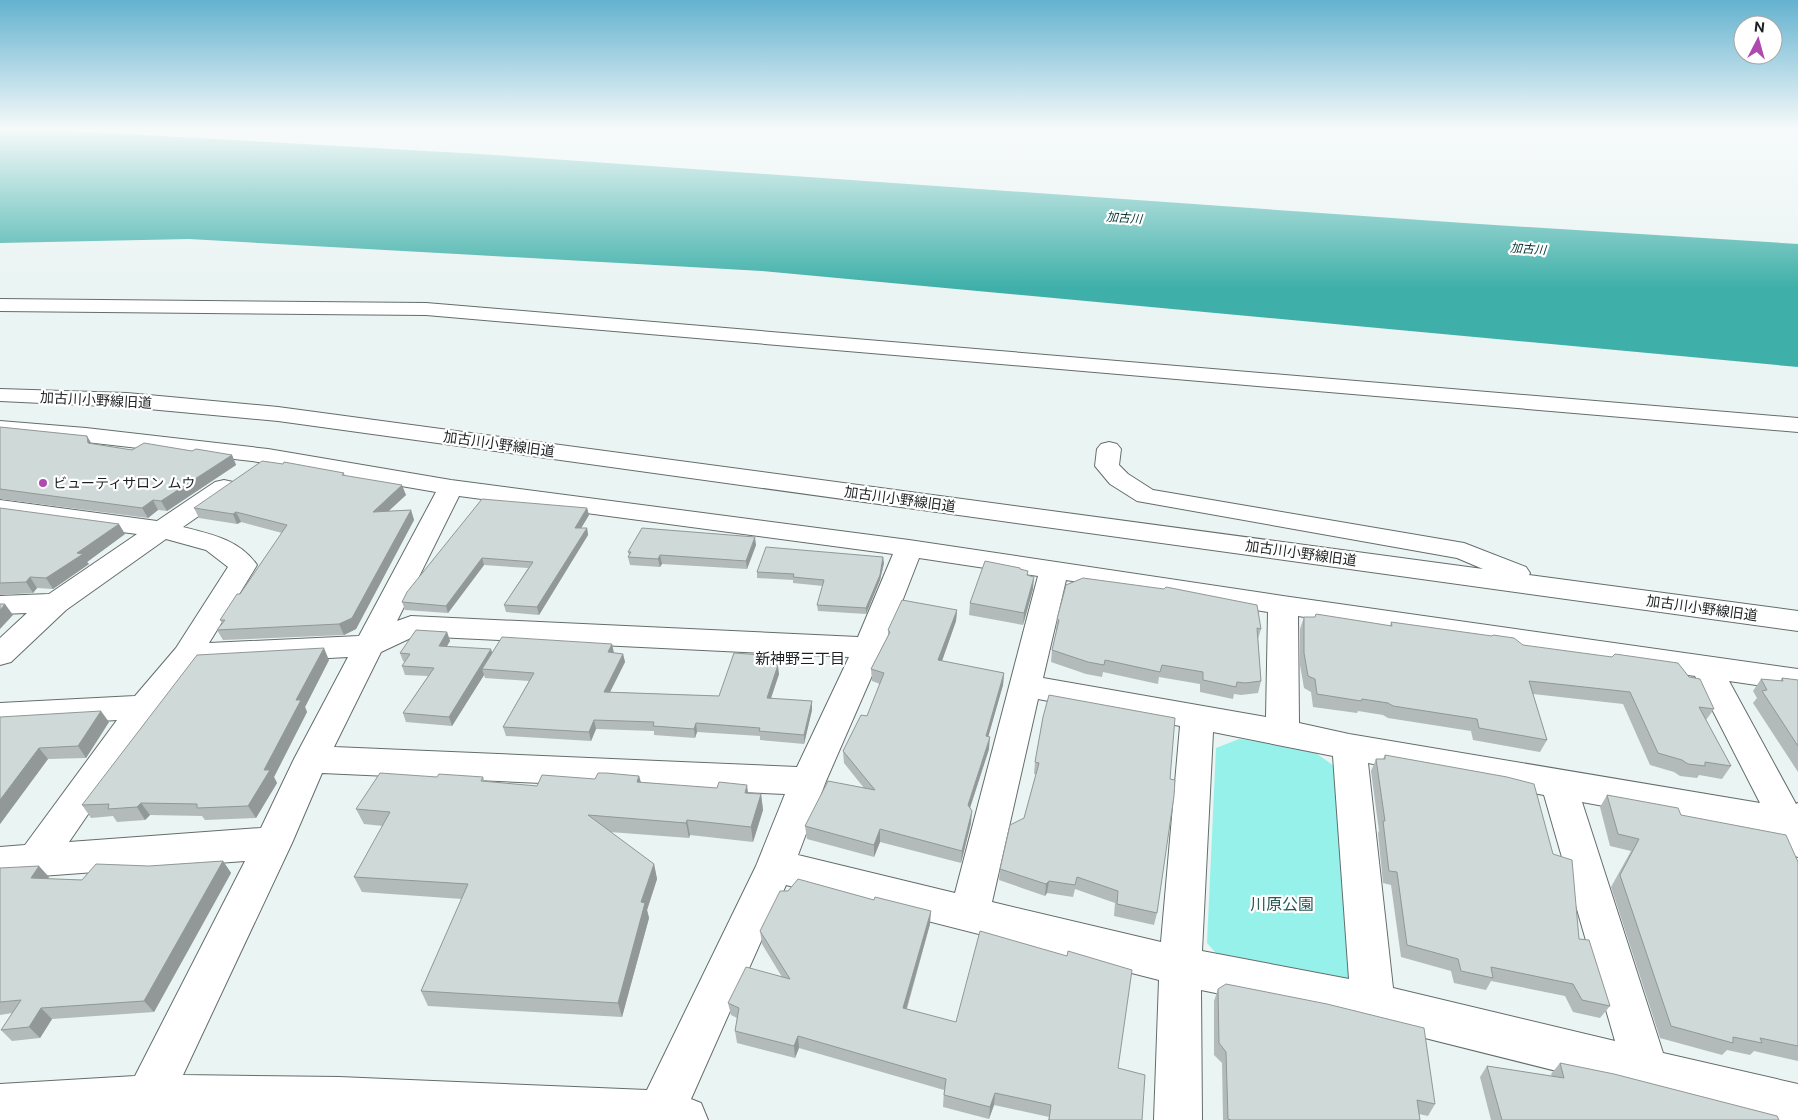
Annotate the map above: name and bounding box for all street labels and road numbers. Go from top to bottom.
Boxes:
street label: 加古川小野線旧道 [40,389,152,411]
street label: 加古川小野線旧道 [442,428,556,460]
street label: 加古川小野線旧道 [843,483,957,515]
street label: 加古川小野線旧道 [1244,537,1358,569]
street label: 加古川小野線旧道 [1645,592,1759,624]

